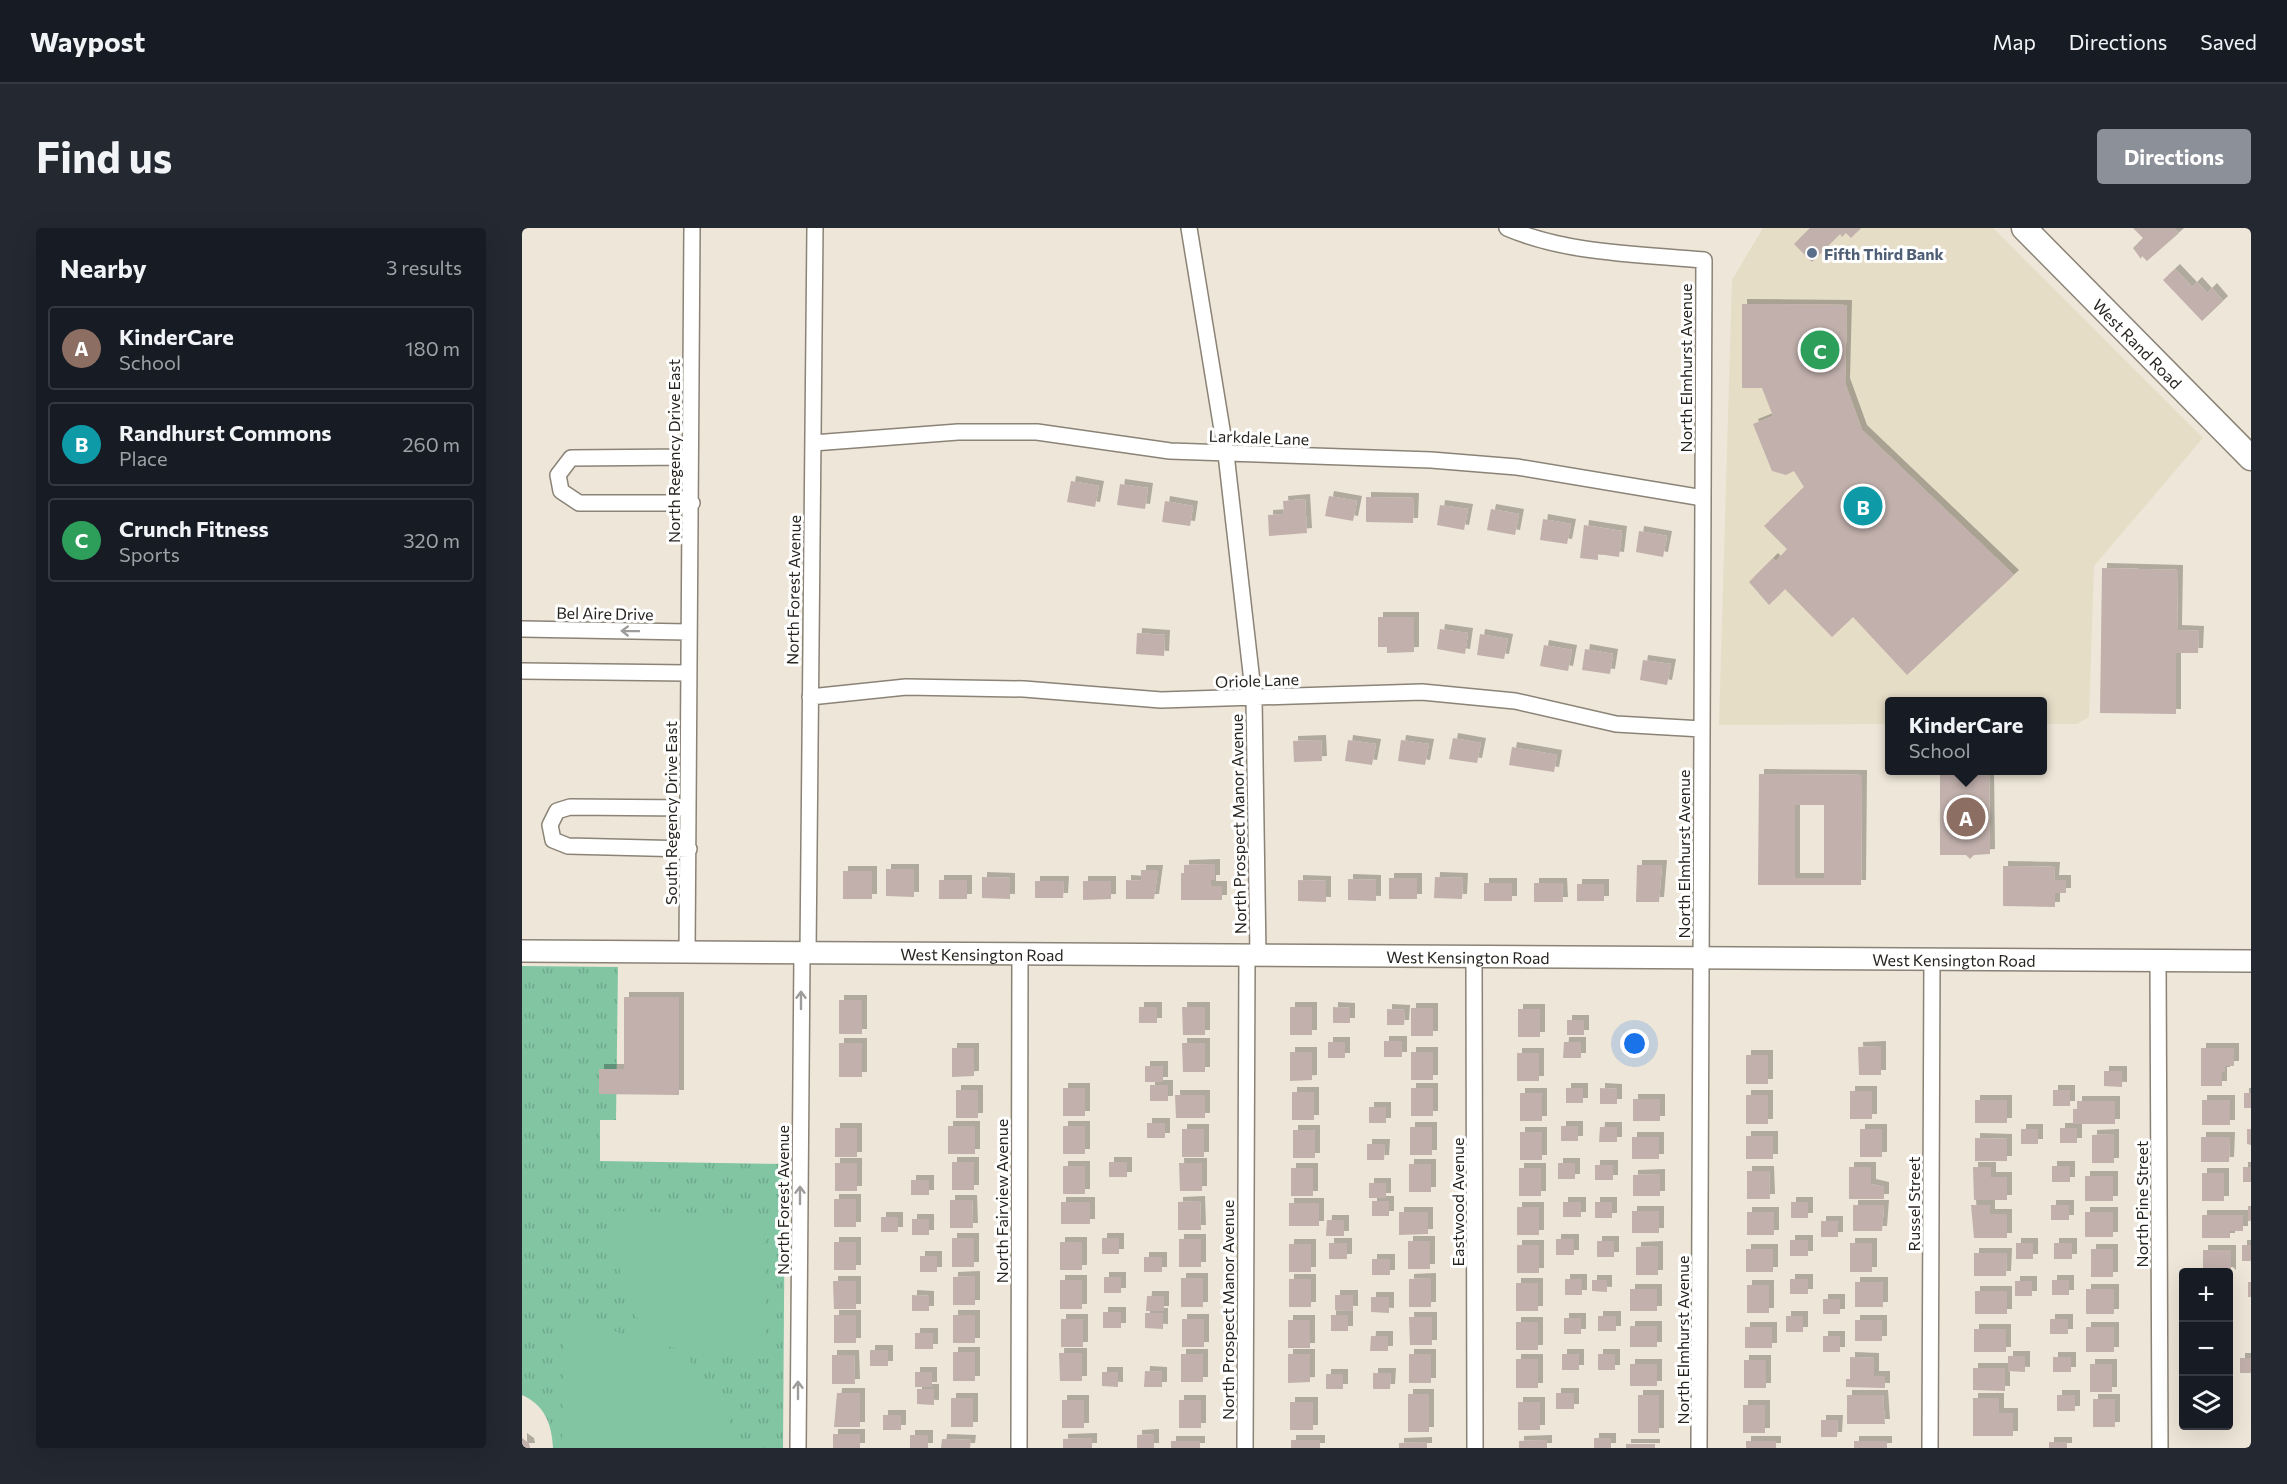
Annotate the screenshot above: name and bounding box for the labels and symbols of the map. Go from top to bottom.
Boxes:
place label: Fifth Third Bank [1824,244,1944,263]
marker: Fifth Third Bank [1805,246,1819,260]
street label: North Elmhurst Avenue [1676,284,1695,452]
street label: West Rand Road [2089,294,2186,392]
pin: C [1800,328,1840,372]
street label: North Regency Drive East [664,358,683,543]
street label: Larkdale Lane [1208,426,1310,448]
pin: B [1844,484,1882,528]
street label: North Forest Avenue [782,515,804,665]
street label: Bel Aire Drive [556,603,654,623]
one-way arrow [620,625,640,637]
street label: Oriole Lane [1215,669,1299,691]
street label: North Prospect Manor Avenue [1227,714,1249,934]
street label: South Regency Drive East [661,721,680,905]
street label: North Elmhurst Avenue [1674,770,1693,938]
pin: A [1946,794,1986,840]
street label: West Kensington Road [900,944,1064,964]
street label: West Kensington Road [1386,946,1550,966]
street label: West Kensington Road [1872,949,2036,969]
one-way arrow [795,990,807,1010]
your location [1620,1029,1649,1058]
street label: North Fairview Avenue [992,1119,1011,1283]
street label: North Forest Avenue [773,1125,792,1275]
street label: Eastwood Avenue [1448,1138,1467,1266]
street label: North Pine Street [2132,1140,2151,1267]
street label: Russel Street [1904,1156,1923,1251]
one-way arrow [794,1185,806,1205]
street label: North Prospect Manor Avenue [1218,1200,1237,1420]
street label: North Elmhurst Avenue [1673,1256,1692,1424]
one-way arrow [793,1380,804,1400]

